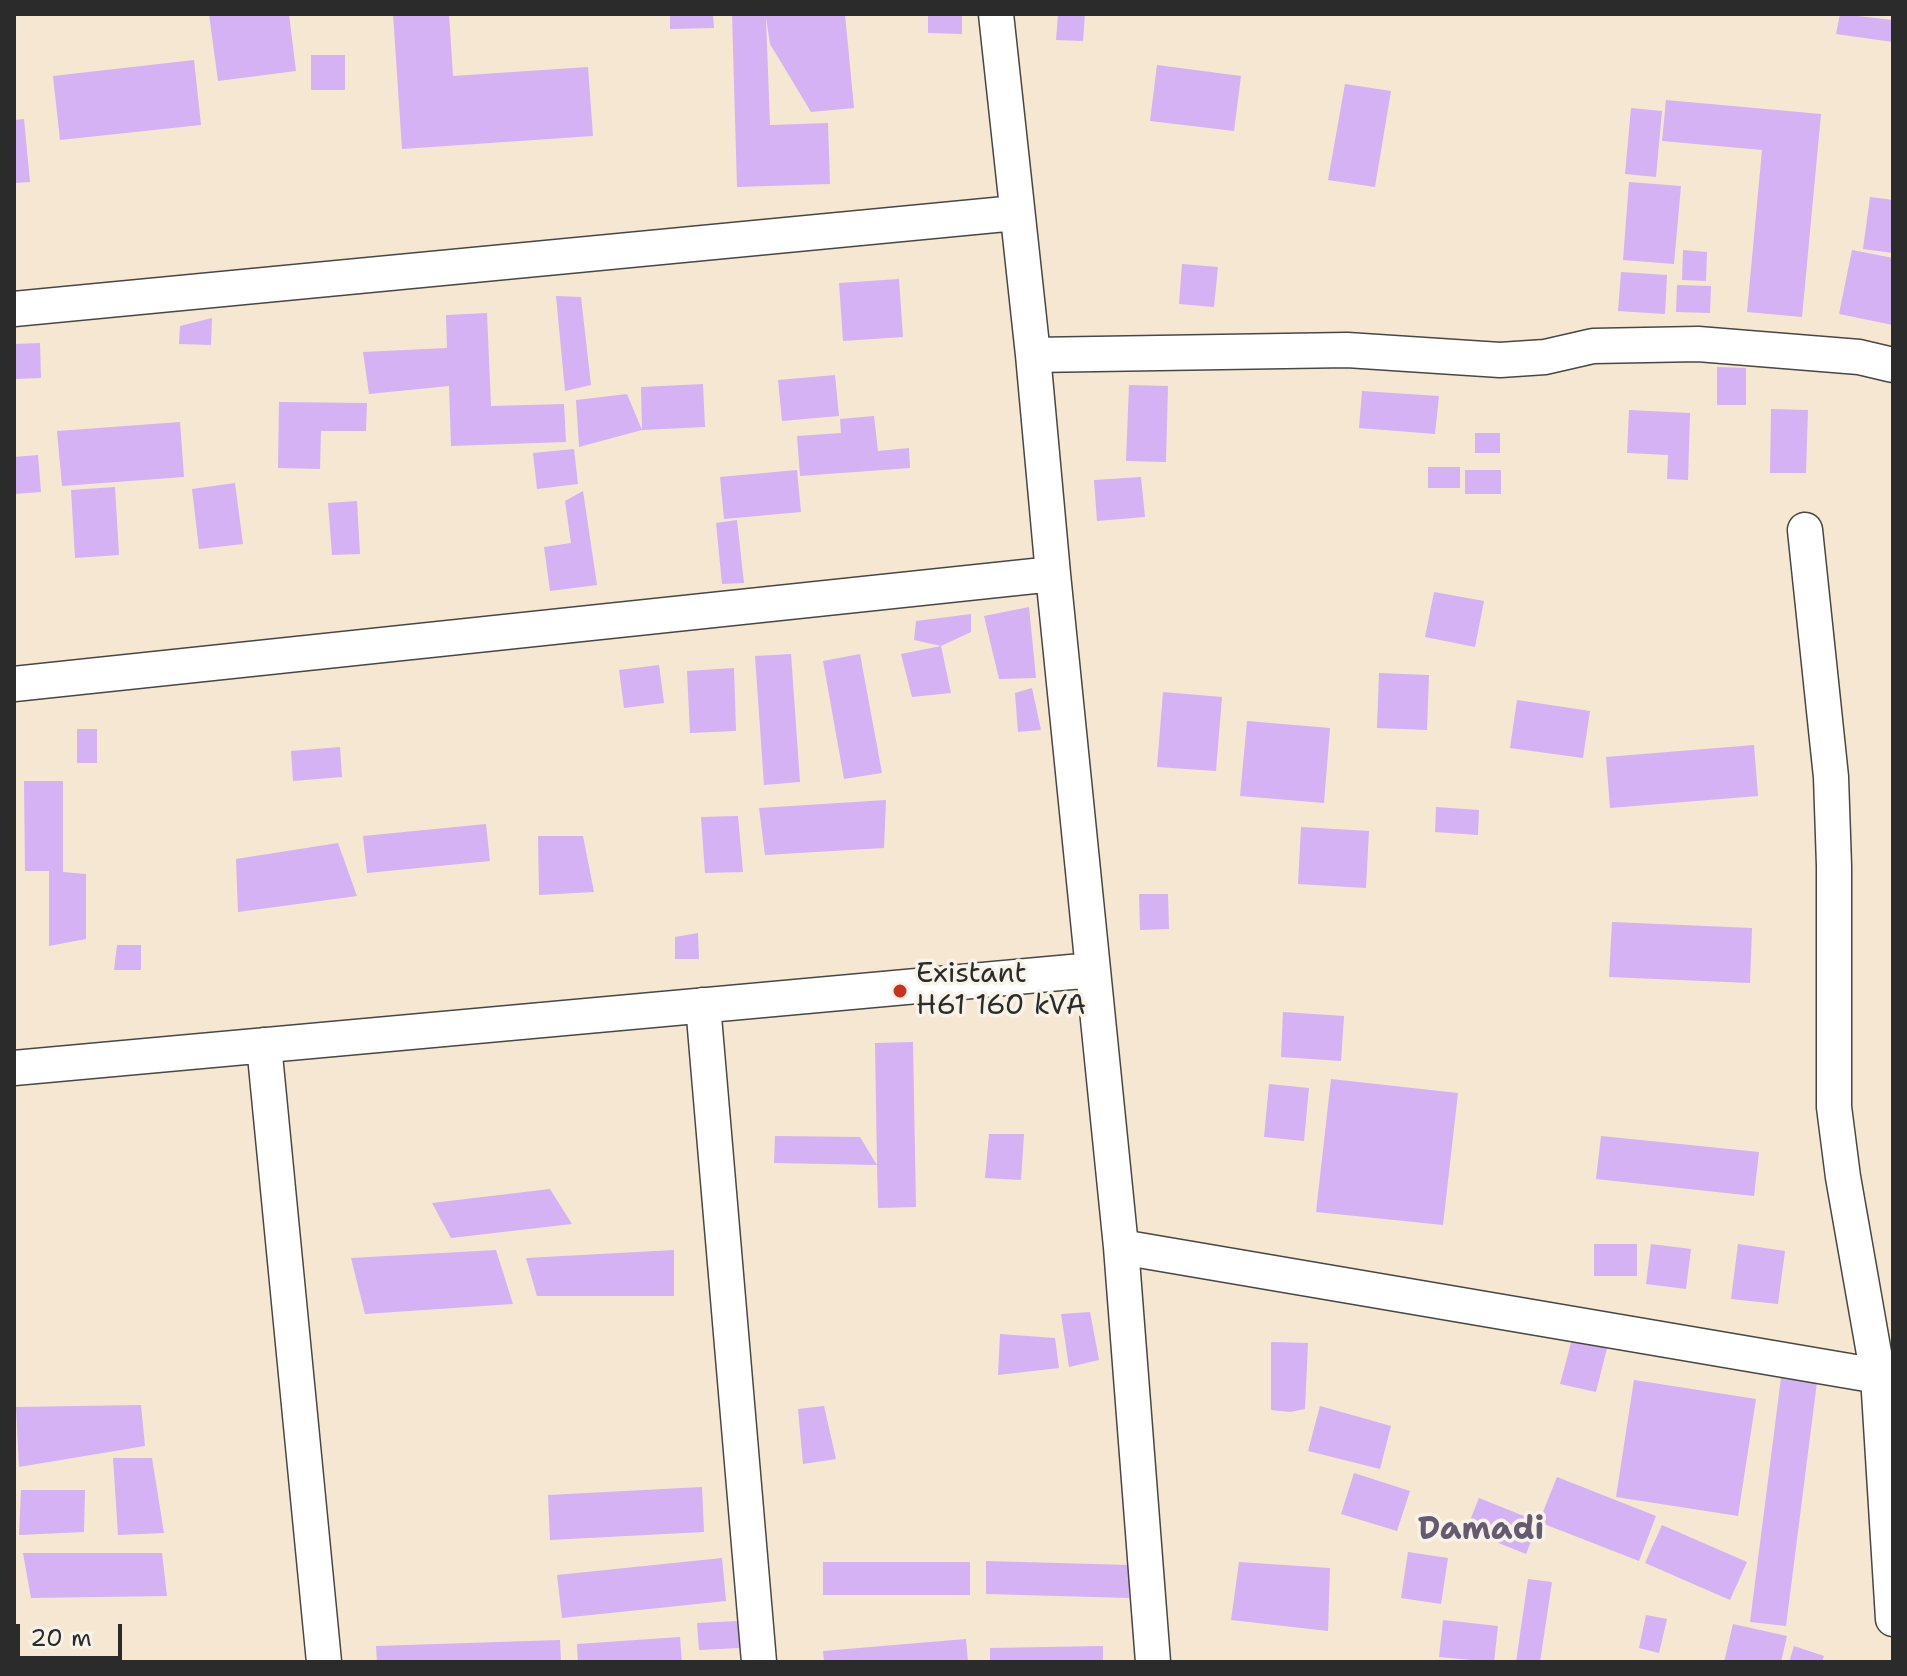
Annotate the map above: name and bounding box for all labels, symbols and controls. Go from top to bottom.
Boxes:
place label: Existant H61 160 kVA [916,958,1086,1024]
marker: Existant H61 160 kVA [891,982,909,1000]
district label: Damadi [1418,1512,1544,1550]
scale bar [20,1608,126,1658]
text: 20 m [30,1622,92,1654]

